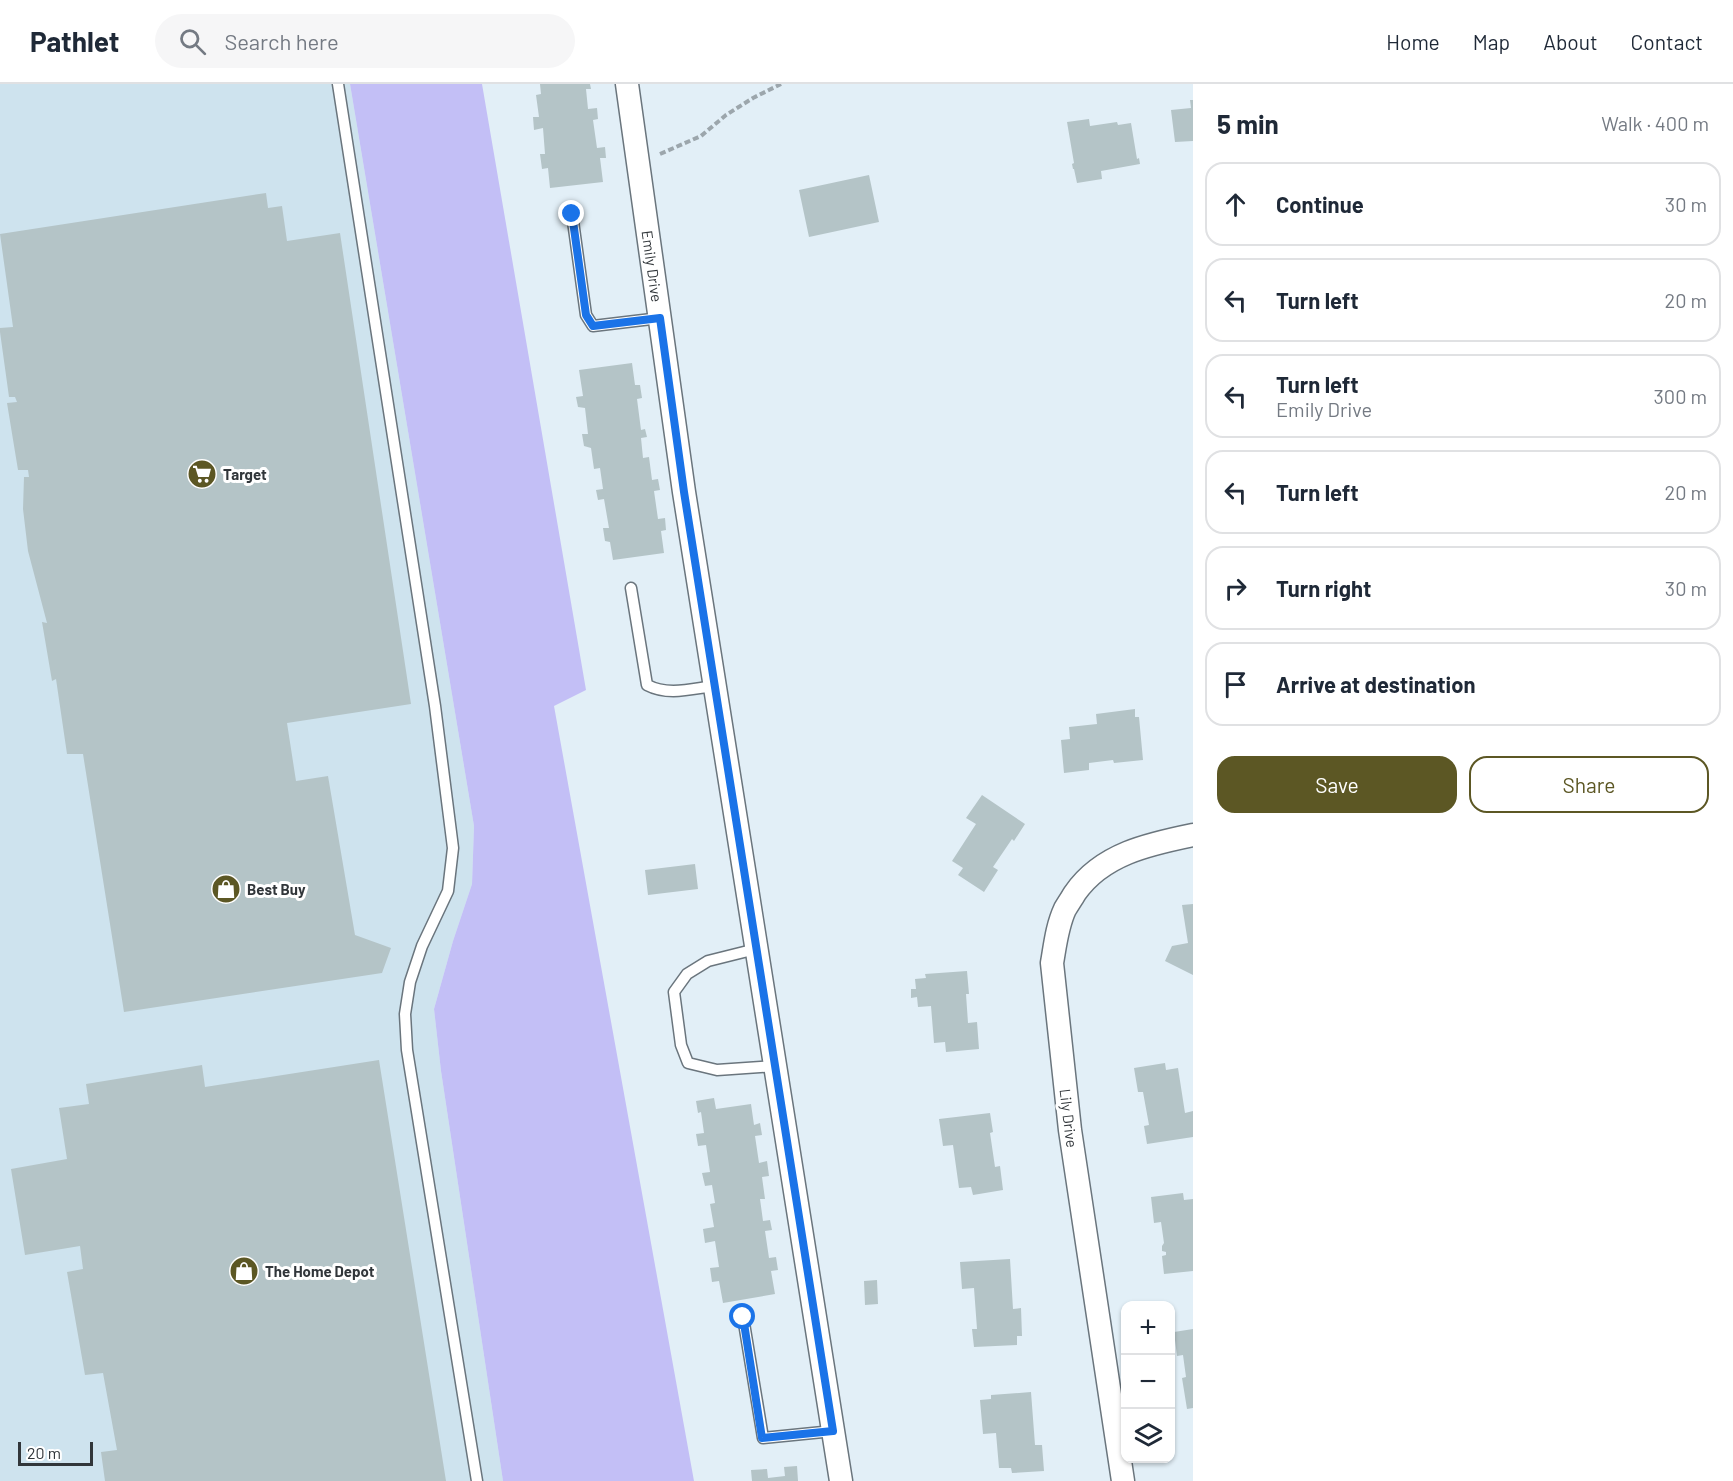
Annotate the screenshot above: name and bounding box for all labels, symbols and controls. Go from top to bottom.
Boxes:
search box [155,14,575,68]
text: Pathlet [30,24,119,58]
icon: search [176,25,209,58]
text: Search here [224,28,339,54]
text: Home [1386,29,1440,54]
text: Map [1473,29,1510,54]
text: About [1543,29,1598,54]
text: Contact [1631,29,1703,54]
text: 5 min [1217,108,1279,139]
text: Walk · 400 m [1601,111,1709,135]
icon: ahead [1219,188,1252,221]
text: Continue [1276,191,1364,217]
text: 30 m [1665,192,1707,216]
route end [558,200,584,226]
street label: Emily Drive [639,229,666,303]
icon: left [1219,284,1252,317]
text: Turn left [1276,287,1359,313]
text: 20 m [1664,288,1707,312]
text: Turn left [1276,371,1359,397]
icon: left [1219,380,1252,413]
text: 300 m [1654,384,1707,408]
text: Emily Drive [1276,397,1372,421]
supermarket icon: Target [186,458,218,490]
place label: Target [223,465,267,483]
icon: left [1219,476,1252,509]
text: Turn left [1276,479,1359,505]
text: 20 m [1664,480,1707,504]
icon: right [1219,572,1252,605]
text: Turn right [1276,575,1371,601]
text: 30 m [1665,576,1707,600]
icon: arrive [1219,668,1252,701]
text: Arrive at destination [1276,671,1475,697]
button: Save [1217,756,1457,813]
button: Share [1469,756,1709,813]
shop icon: Best Buy [210,873,242,905]
place label: Best Buy [247,880,306,898]
street label: Lily Drive [1056,1088,1082,1148]
shop icon: The Home Depot [228,1255,260,1287]
place label: The Home Depot [265,1262,375,1280]
map controls [1121,1301,1175,1463]
button: + [1121,1301,1175,1355]
route start [729,1303,755,1329]
button: − [1121,1355,1175,1409]
button: layers [1121,1409,1175,1463]
scale bar [18,1439,93,1466]
text: 20 m [27,1443,61,1462]

